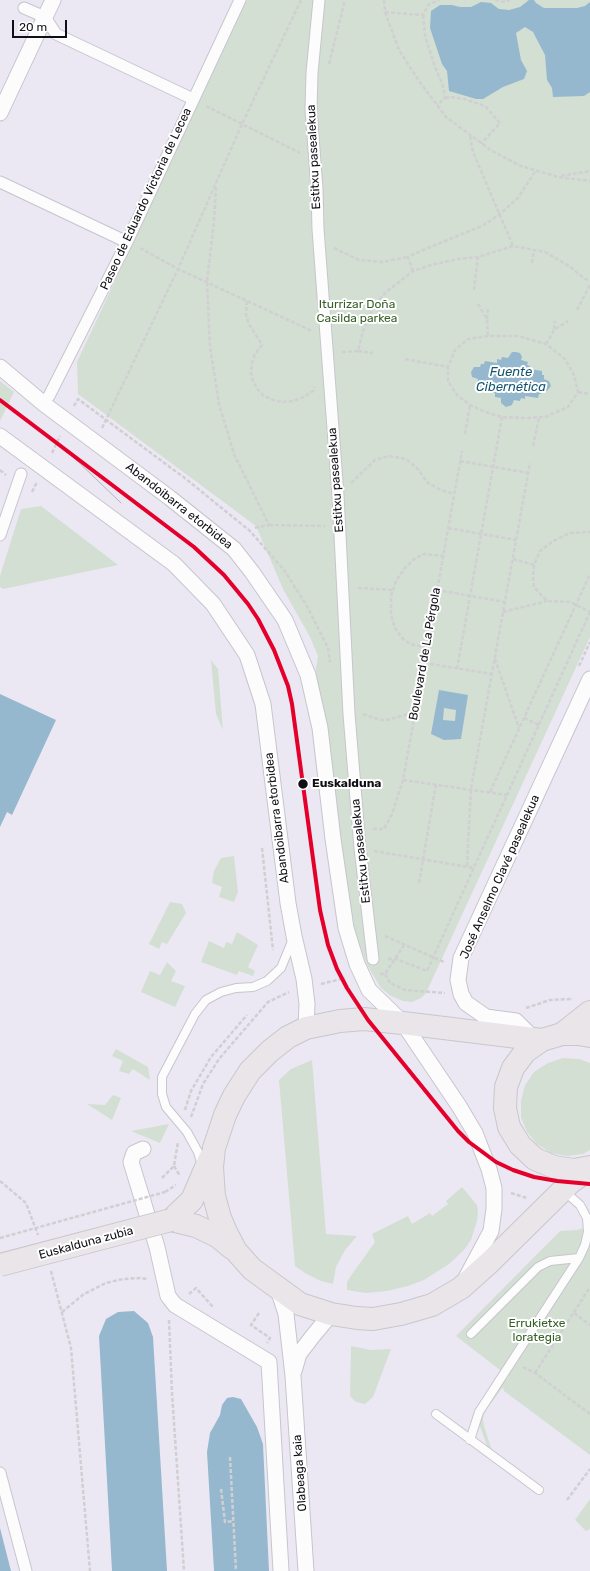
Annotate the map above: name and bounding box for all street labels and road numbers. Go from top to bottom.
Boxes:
street label: Estitxu pasealekua [304,104,324,210]
street label: Paseo de Eduardo Victoria de Lecea [97,106,195,292]
street label: Estitxu pasealekua [325,427,347,533]
street label: Abandoibarra etorbidea [123,460,235,552]
street label: Boulevard de La Pérgola [406,586,444,722]
street label: Abandoibarra etorbidea [262,752,292,884]
street label: José Anselmo Clavé pasealekua [457,793,543,961]
street label: Estitxu pasealekua [348,798,374,904]
street label: Euskalduna zubia [37,1223,135,1263]
street label: Olabeaga kaia [290,1434,310,1512]

